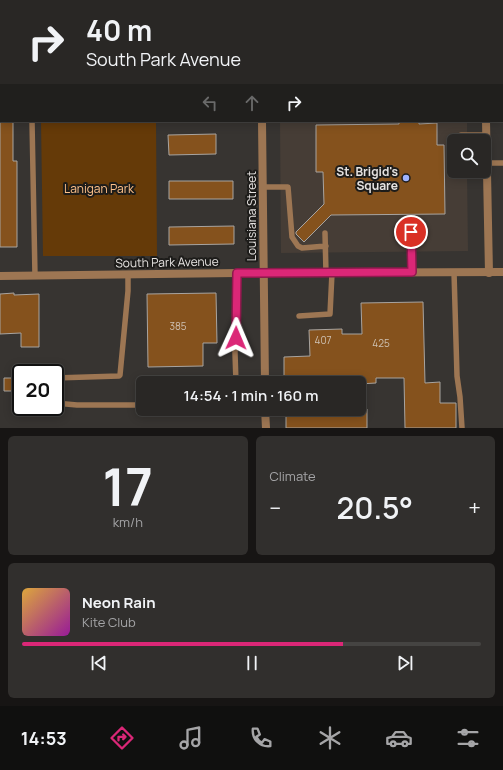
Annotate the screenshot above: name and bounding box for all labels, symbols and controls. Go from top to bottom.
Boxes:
text: 40 m [86,11,152,49]
icon: right [20,16,72,68]
text: South Park Avenue [86,47,241,71]
icon: left [199,92,221,114]
icon: ahead [241,92,263,114]
icon: right [283,92,305,114]
map controls [447,134,491,178]
button: search [447,134,491,178]
place label: St. Brigid's Square [336,163,398,194]
street label: Louisiana Street [243,171,260,261]
marker: St. Brigid's Square [401,173,411,183]
park label: Lanigan Park [64,180,135,197]
pin [394,215,428,249]
icon: arrive [400,221,422,243]
street label: South Park Avenue [115,253,219,271]
position arrow [215,317,257,359]
house number: 385 [169,319,187,333]
house number: 407 [314,333,332,347]
house number: 425 [372,336,390,350]
speed limit sign: 20 [12,364,64,416]
text: 14:54 · 1 min · 160 m [184,385,318,406]
text: 17 [102,451,153,522]
text: Climate [270,467,316,485]
text: 20.5° [337,487,413,528]
text: − [270,493,281,523]
text: + [468,493,481,523]
text: km/h [113,513,143,531]
text: Neon Rain [82,592,156,613]
text: Kite Club [82,613,136,631]
icon: previous [88,652,110,674]
icon: pause [241,652,263,674]
icon: next [394,652,416,674]
icon: directions [108,724,136,752]
icon: music [177,724,205,752]
icon: phone [247,724,275,752]
icon: climate [316,724,344,752]
icon: car [385,724,413,752]
icon: filters [454,724,482,752]
text: 14:53 [21,726,67,750]

